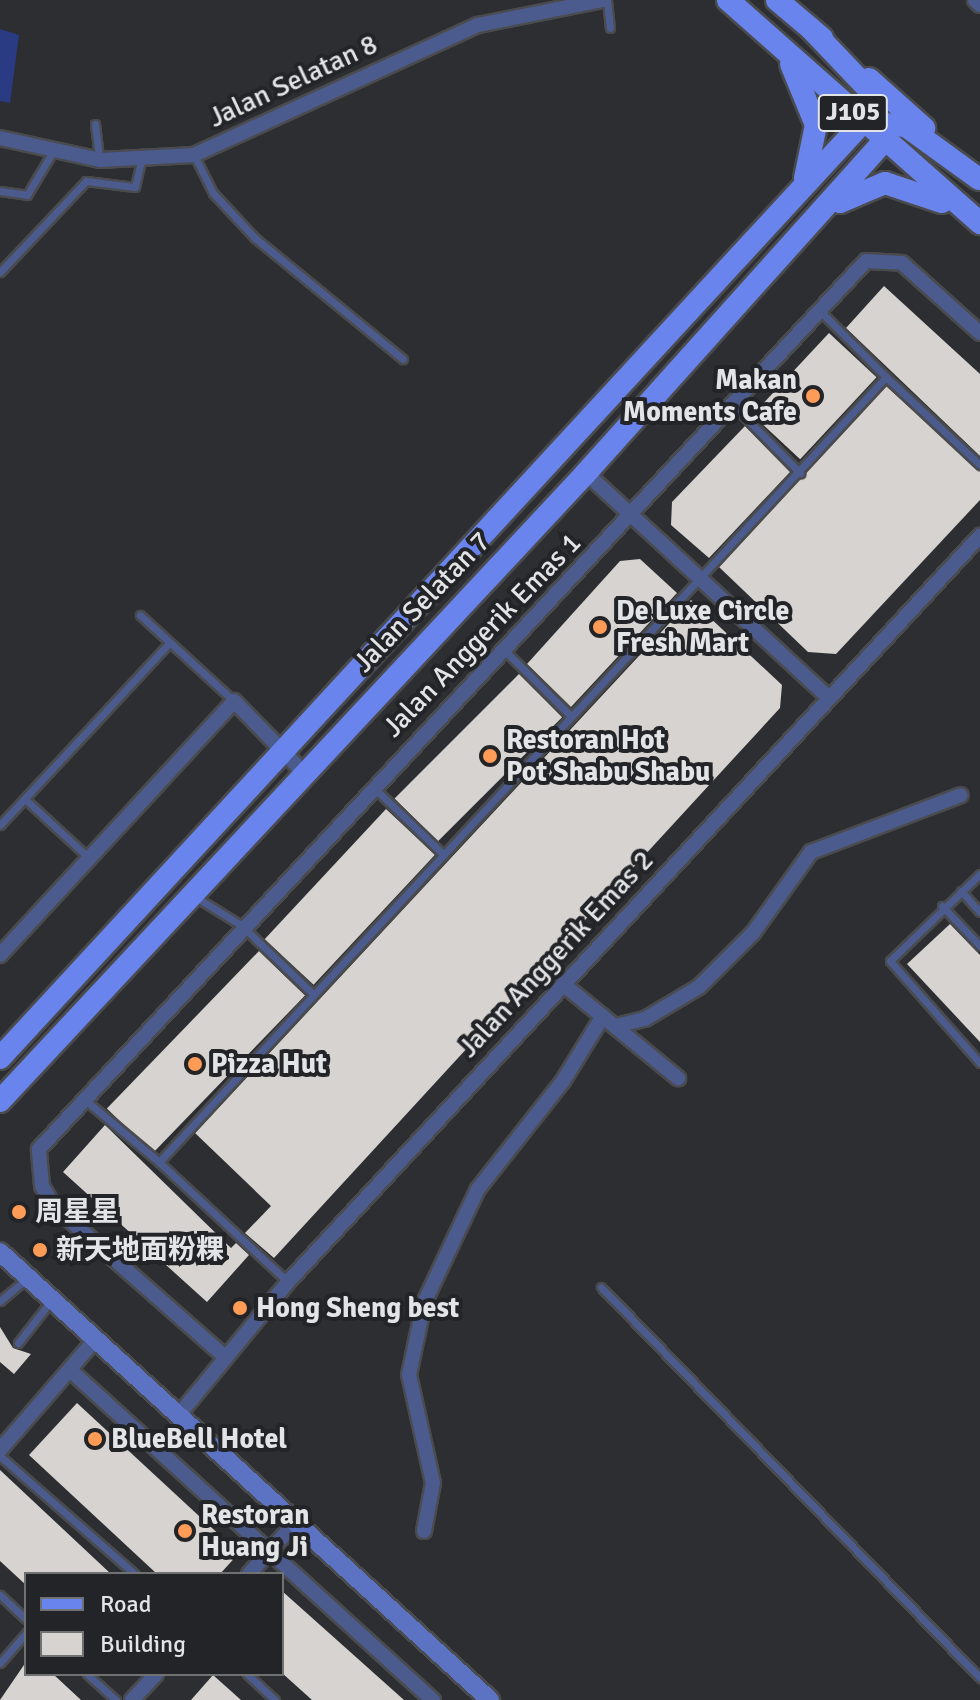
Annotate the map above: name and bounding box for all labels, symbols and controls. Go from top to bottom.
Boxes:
street label: Jalan Selatan 8 [203,27,383,135]
road number: J105 [817,91,889,135]
place label: Makan Moments Cafe [623,363,797,429]
marker: Makan Moments Cafe [804,387,822,405]
street label: Jalan Selatan 7 [347,525,497,679]
street label: Jalan Anggerik Emas 1 [376,526,588,744]
place label: De Luxe Circle Fresh Mart [616,594,789,660]
marker: De Luxe Circle Fresh Mart [591,618,609,636]
place label: Restoran Hot Pot Shabu Shabu [506,723,710,789]
marker: Restoran Hot Pot Shabu Shabu [481,747,499,765]
street label: Jalan Anggerik Emas 2 [452,844,660,1064]
place label: Pizza Hut [211,1047,327,1081]
marker: Pizza Hut [186,1055,204,1073]
place label: 周星星 [35,1195,119,1229]
marker: 周星星 [10,1203,28,1221]
place label: 新天地面粉粿 [56,1233,224,1267]
marker: 新天地面粉粿 [31,1241,49,1259]
place label: Hong Sheng best [256,1291,459,1325]
marker: Hong Sheng best [231,1299,249,1317]
place label: BlueBell Hotel [111,1422,287,1456]
marker: BlueBell Hotel [86,1430,104,1448]
place label: Restoran Huang Ji [201,1498,310,1564]
marker: Restoran Huang Ji [176,1522,194,1540]
legend [24,1572,284,1676]
text: Road [100,1589,151,1619]
text: Building [100,1629,186,1659]

